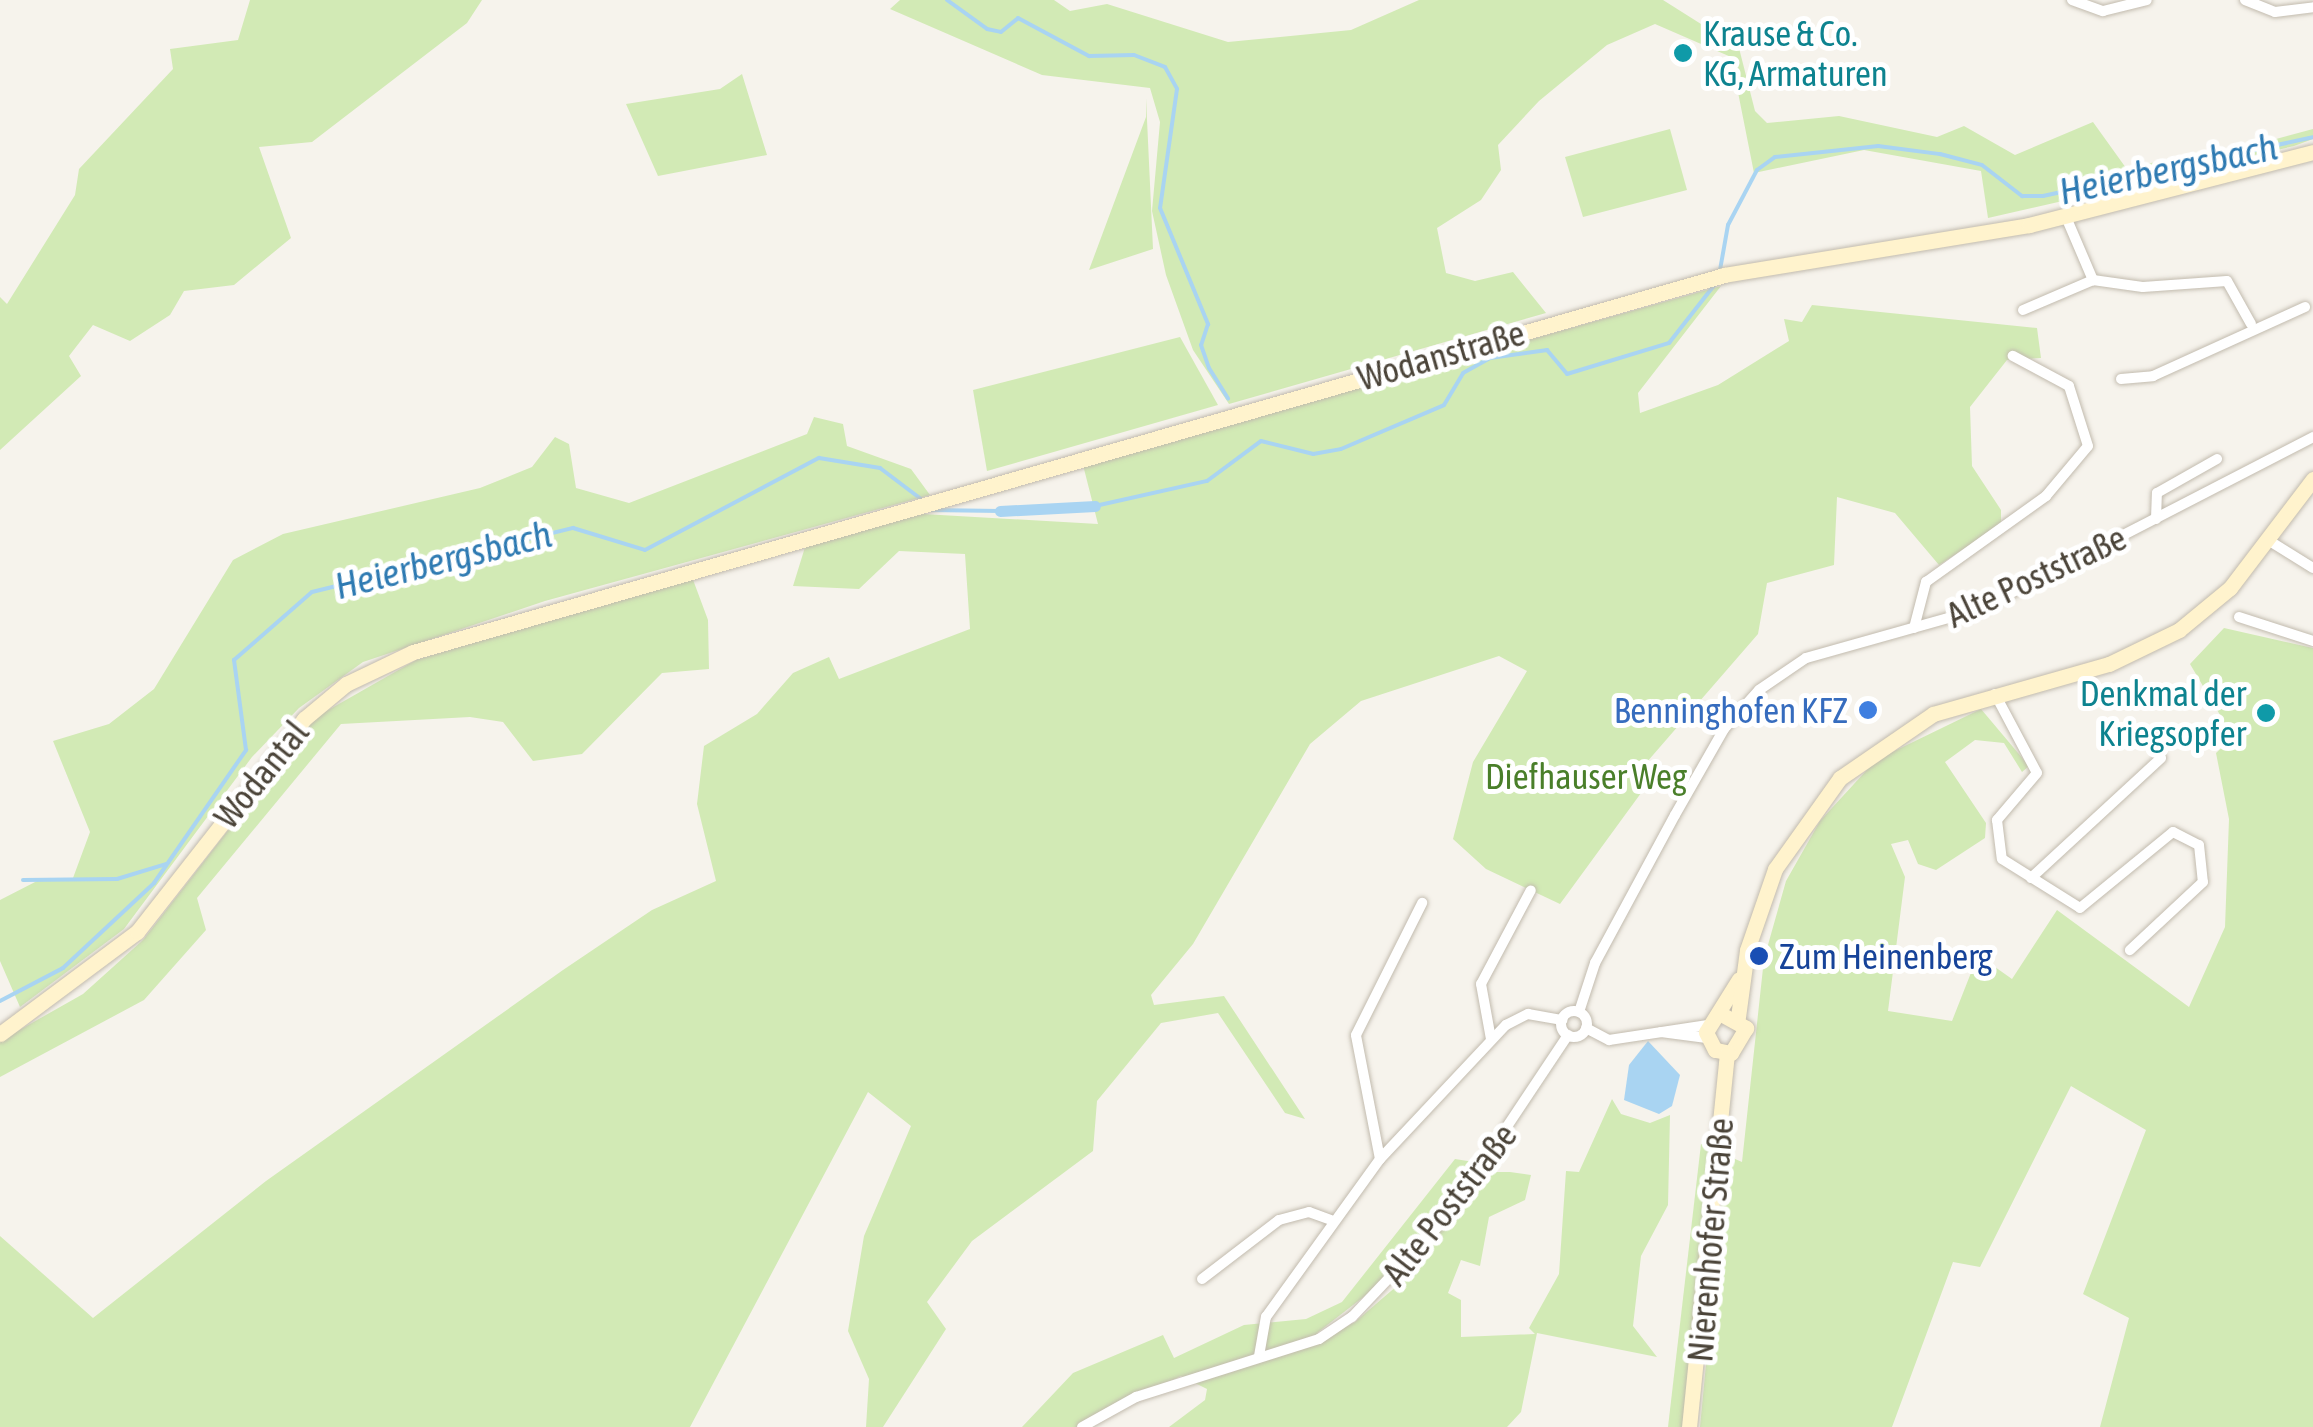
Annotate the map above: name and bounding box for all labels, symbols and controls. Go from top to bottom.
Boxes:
place label: Krause & Co. KG, Armaturen [1703,12,1888,94]
marker: Krause & Co. KG, Armaturen [1672,42,1694,64]
water label: Heierbergsbach [2055,124,2281,214]
street label: Wodanstraße [1353,311,1529,399]
water label: Heierbergsbach [330,511,556,609]
street label: Alte Poststraße [1940,516,2132,636]
place label: Denkmal der Kriegsopfer [2080,672,2246,754]
place label: Benninghofen KFZ [1614,689,1848,731]
marker: Benninghofen KFZ [1857,699,1879,721]
marker: Denkmal der Kriegsopfer [2255,702,2277,724]
street label: Wodantal [205,712,317,836]
park label: Diefhauser Weg [1485,755,1687,797]
place label: Zum Heinenberg [1779,935,1993,977]
marker: Zum Heinenberg [1748,945,1770,967]
street label: Alte Poststraße [1373,1115,1525,1293]
street label: Nierenhofer Straße [1678,1116,1742,1364]

